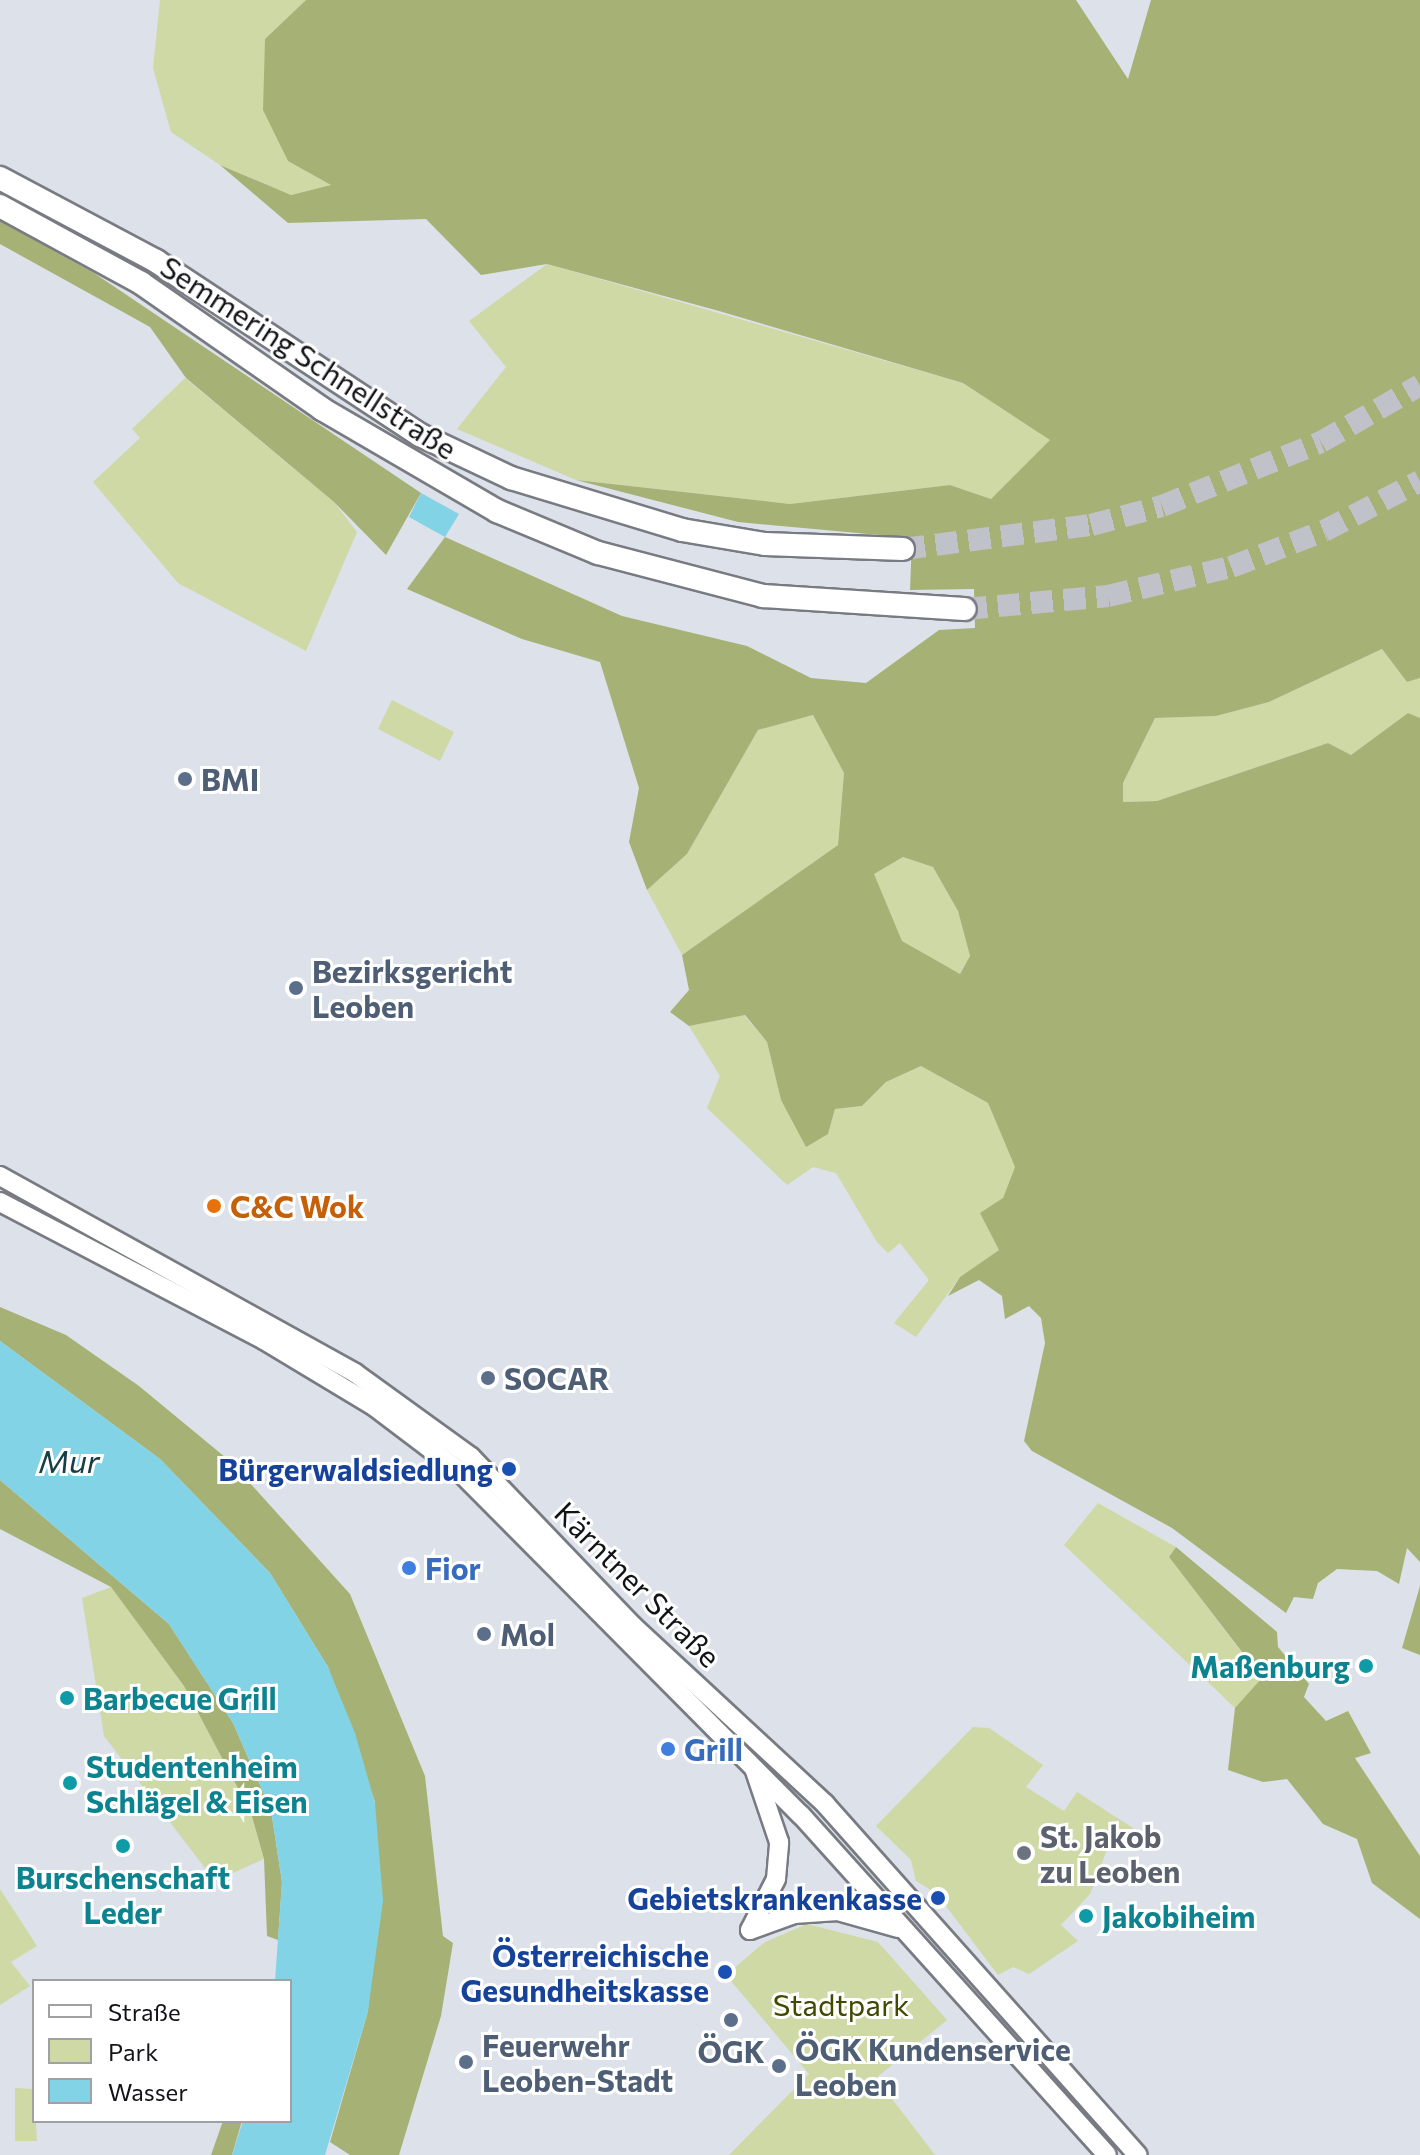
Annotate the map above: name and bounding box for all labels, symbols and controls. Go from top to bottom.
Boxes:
street label: Semmering Schnellstraße [154,248,464,466]
place label: BMI [201,761,259,797]
marker: BMI [176,770,194,788]
place label: Bezirksgericht Leoben [312,953,512,1024]
marker: Bezirksgericht Leoben [287,979,305,997]
place label: C&C Wok [230,1188,364,1224]
marker: C&C Wok [205,1197,223,1215]
place label: SOCAR [504,1360,609,1396]
marker: SOCAR [479,1369,497,1387]
water label: Mur [38,1441,100,1479]
place label: Bürgerwaldsiedlung [218,1451,493,1487]
marker: Bürgerwaldsiedlung [500,1460,518,1478]
street label: Kärntner Straße [548,1494,728,1674]
place label: Fior [425,1550,481,1586]
marker: Fior [400,1559,418,1577]
place label: Mol [500,1616,555,1652]
marker: Mol [475,1625,493,1643]
place label: Maßenburg [1190,1648,1350,1684]
marker: Maßenburg [1357,1657,1375,1675]
place label: Barbecue Grill [83,1680,277,1716]
marker: Barbecue Grill [58,1689,76,1707]
place label: Grill [684,1731,743,1767]
marker: Grill [659,1740,677,1758]
place label: Studentenheim Schlägel & Eisen [86,1748,308,1818]
marker: Studentenheim Schlägel & Eisen [61,1774,79,1792]
place label: St. Jakob zu Leoben [1040,1818,1180,1888]
marker: Burschenschaft Leder [114,1837,132,1855]
marker: St. Jakob zu Leoben [1015,1844,1033,1862]
place label: Burschenschaft Leder [16,1859,230,1930]
place label: Gebietskrankenkasse [627,1880,922,1916]
marker: Gebietskrankenkasse [929,1889,947,1907]
place label: Jakobiheim [1102,1898,1256,1934]
marker: Jakobiheim [1077,1907,1095,1925]
place label: Österreichische Gesundheitskasse [460,1937,709,2008]
marker: Österreichische Gesundheitskasse [716,1963,734,1981]
legend [32,1979,292,2123]
park label: Stadtpark [773,1986,909,2022]
text: Straße [108,1997,181,2026]
marker: ÖGK [722,2011,740,2029]
place label: Feuerwehr Leoben-Stadt [482,2027,673,2098]
place label: ÖGK Kundenservice Leoben [795,2031,1071,2102]
place label: ÖGK [697,2033,765,2069]
text: Park [108,2037,158,2066]
marker: Feuerwehr Leoben-Stadt [457,2053,475,2071]
marker: ÖGK Kundenservice Leoben [770,2057,788,2075]
text: Wasser [108,2077,188,2106]

